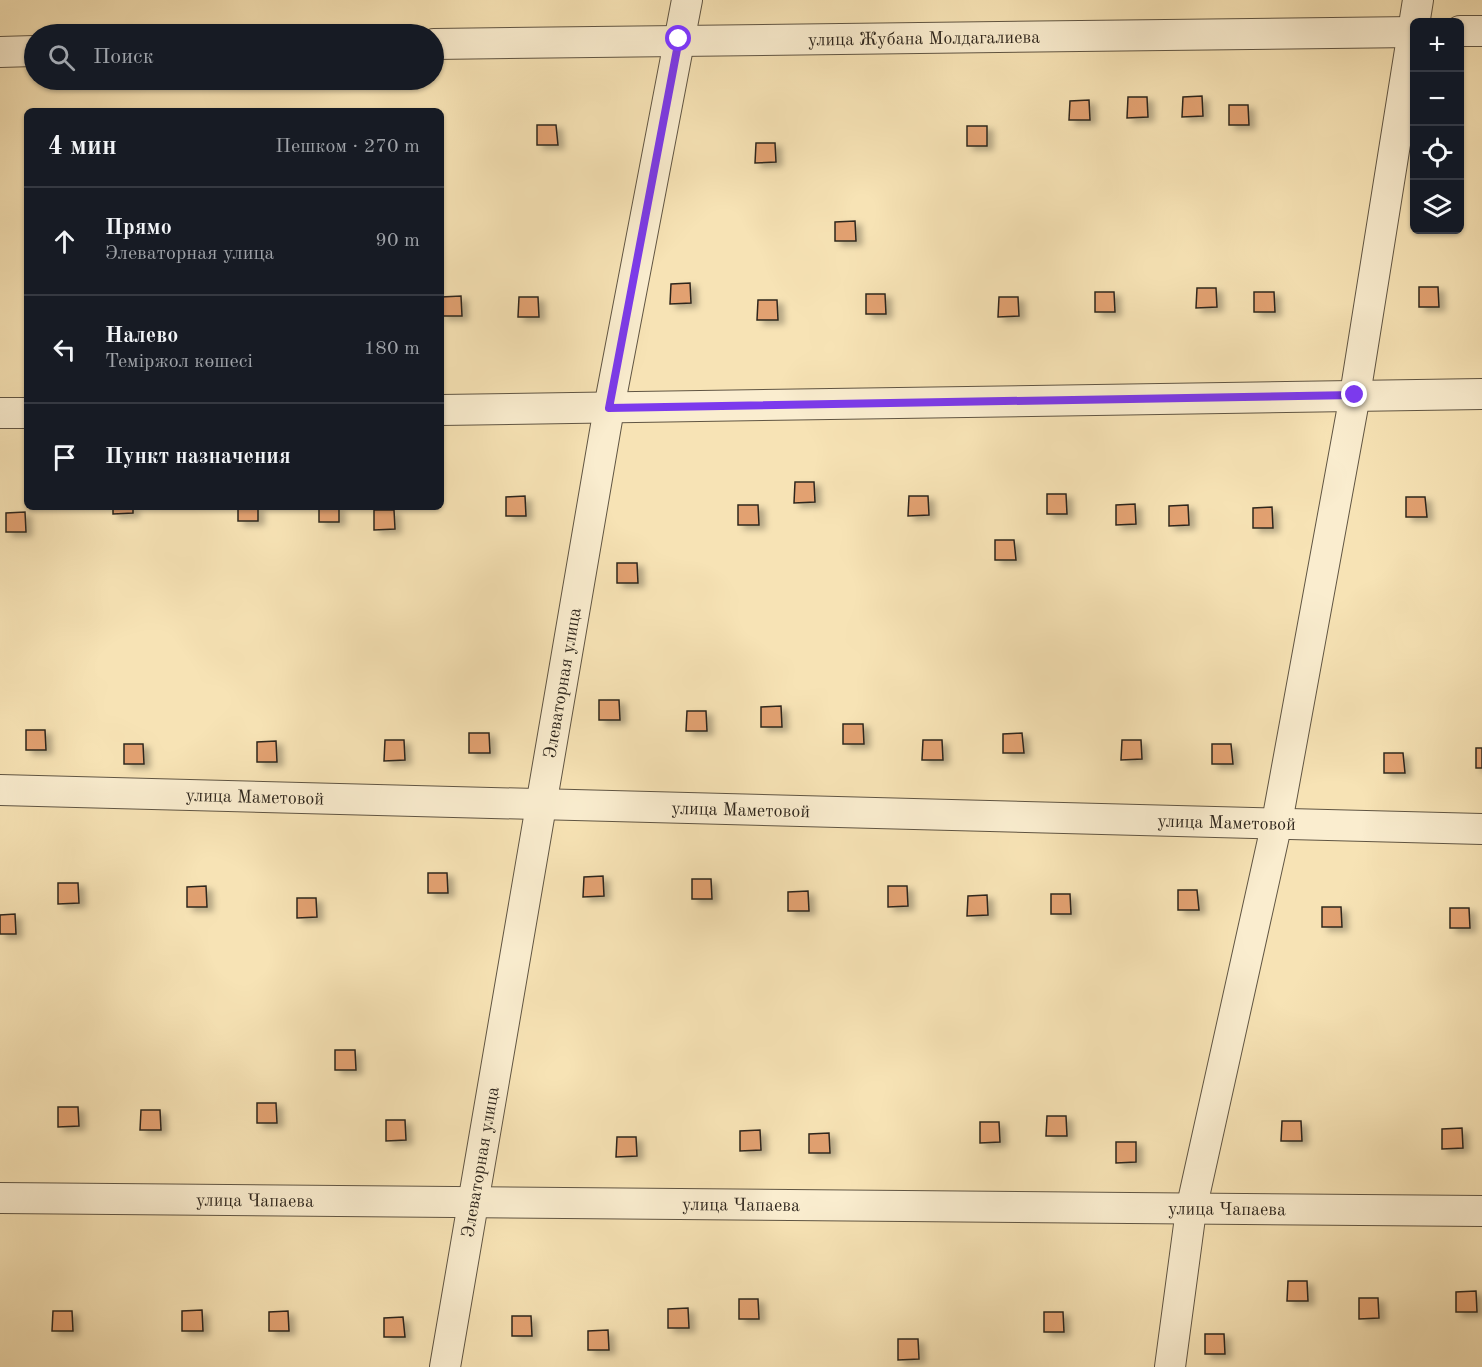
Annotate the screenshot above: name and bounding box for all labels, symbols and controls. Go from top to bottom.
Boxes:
map controls [1410,18,1464,234]
button: + [1410,18,1464,72]
search box [24,24,444,90]
route start [665,25,691,51]
street label: улица Жубана Молдагалиева [808,29,1040,49]
icon: search [45,41,78,74]
text: Поиск [93,46,154,68]
button: − [1410,72,1464,126]
button: locate [1410,126,1464,180]
text: 4 мин [48,134,117,160]
text: Пешком · 270 m [275,137,420,157]
button: layers [1410,180,1464,234]
text: Прямо [105,217,172,239]
icon: ahead [48,225,81,258]
text: 90 m [375,231,420,251]
text: Элеваторная улица [105,244,274,264]
text: Налево [105,325,178,347]
icon: left [48,333,81,366]
text: 180 m [364,339,420,359]
text: Теміржол көшесі [105,352,253,372]
route end [1341,381,1367,407]
icon: arrive [48,441,81,474]
text: Пункт назначения [105,446,291,468]
street label: Элеваторная улица [541,606,585,760]
street label: улица Маметовой [185,787,324,809]
street label: улица Маметовой [671,800,810,821]
street label: улица Маметовой [1157,812,1296,834]
street label: Элеваторная улица [459,1085,503,1239]
street label: улица Чапаева [196,1192,314,1211]
street label: улица Чапаева [682,1196,800,1215]
street label: улица Чапаева [1168,1200,1286,1219]

